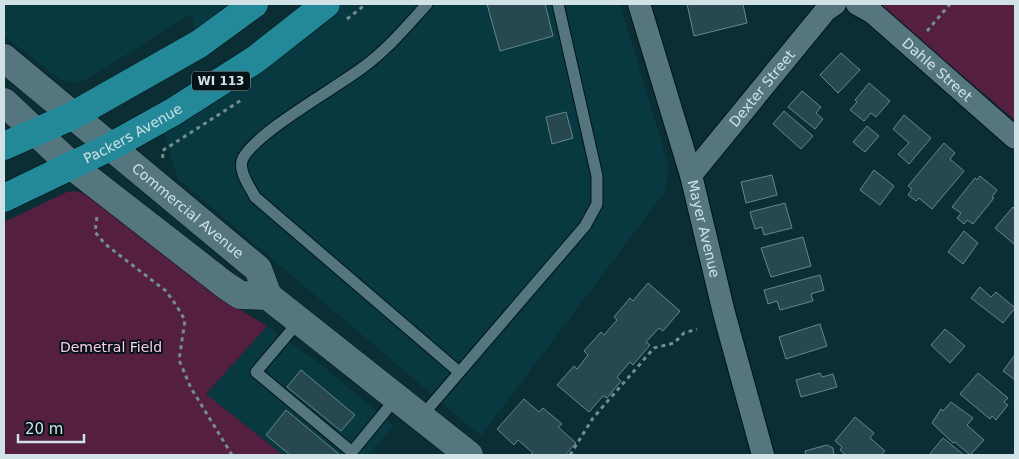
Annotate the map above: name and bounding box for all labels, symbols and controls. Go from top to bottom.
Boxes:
street label: Dahle Street [899,35,976,105]
street label: Dexter Street [726,46,798,130]
road number: WI 113 [192,72,250,90]
street label: Packers Avenue [81,100,185,167]
street label: Commercial Avenue [129,160,247,262]
street label: Mayer Avenue [684,178,723,279]
park label: Demetral Field [60,339,162,355]
scale bar [18,412,84,444]
text: 20 m [25,420,63,438]

